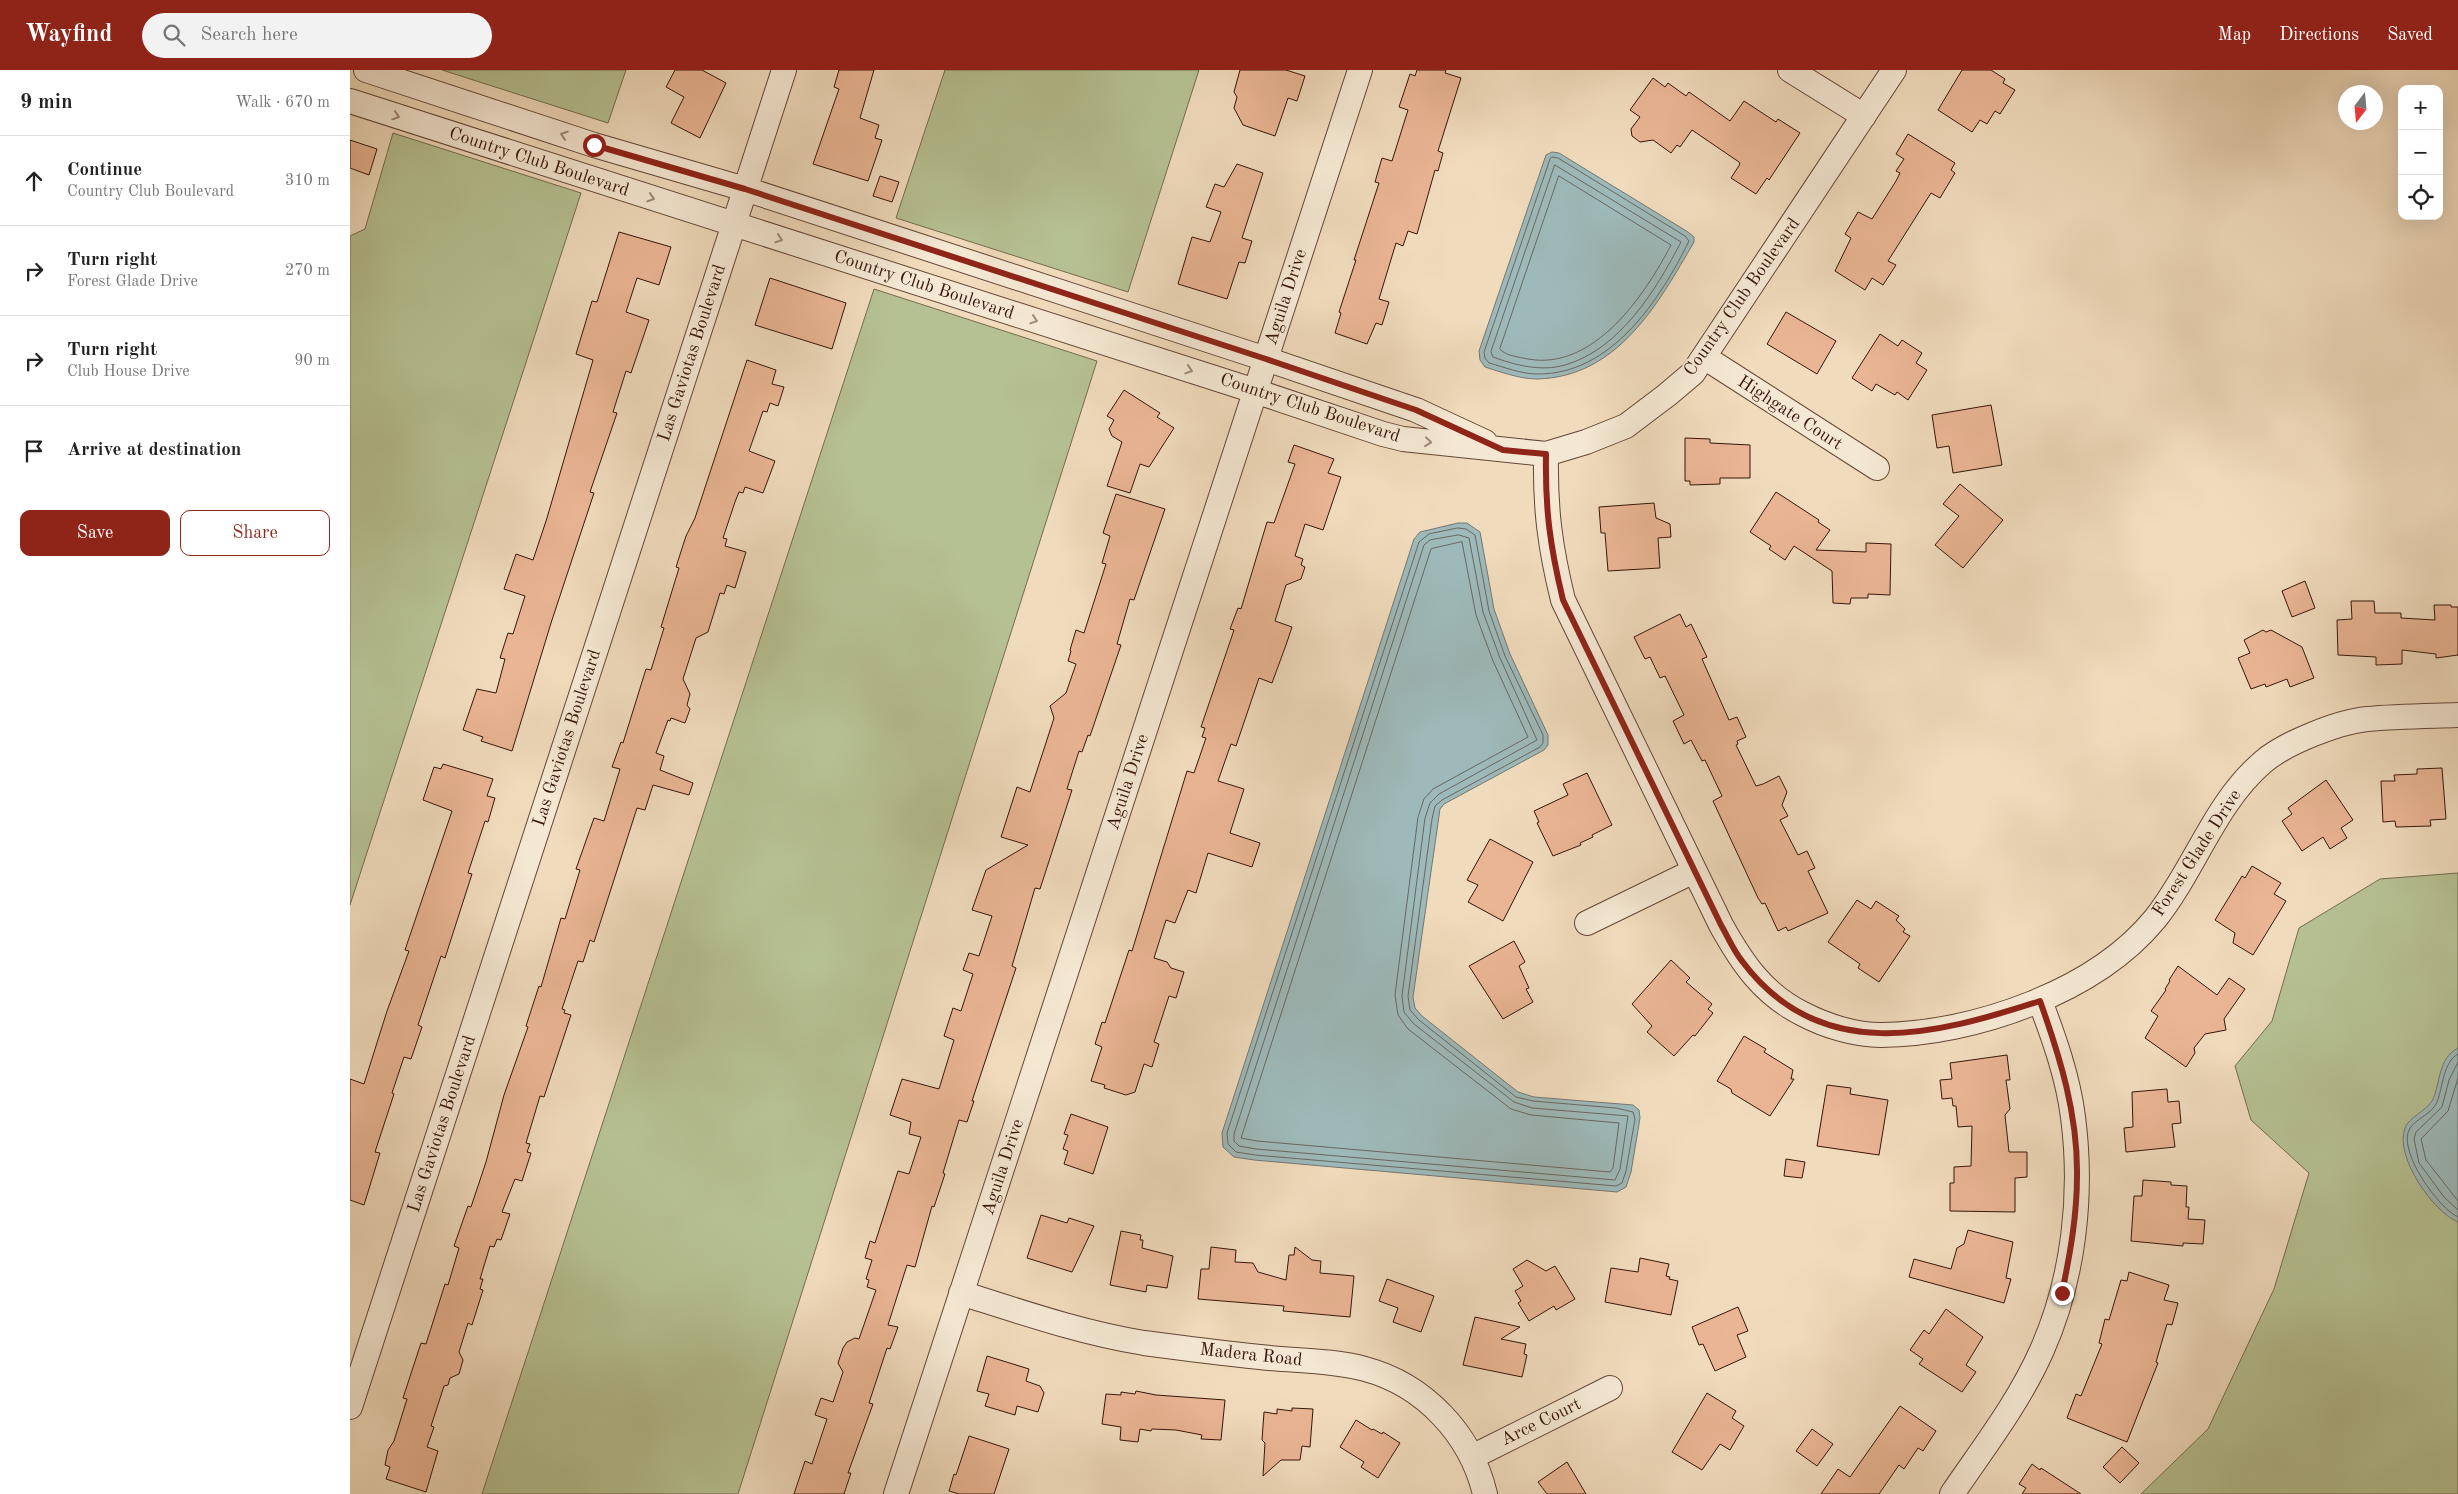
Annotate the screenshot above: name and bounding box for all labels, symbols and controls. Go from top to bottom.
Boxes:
search box [142,13,492,58]
icon: search [160,21,188,49]
text: Wayfind [25,23,112,47]
text: Search here [200,26,298,45]
text: Map [2218,26,2251,44]
text: Directions [2279,26,2359,44]
text: Saved [2387,26,2433,44]
north arrow [2338,85,2383,130]
map controls [2398,85,2443,220]
button: + [2398,85,2443,130]
text: 9 min [20,92,73,113]
text: Walk · 670 m [235,95,330,111]
one-way arrow [392,110,400,120]
street label: Country Club Boulevard [447,124,631,200]
button: − [2398,130,2443,175]
one-way arrow [560,131,569,141]
route start [583,134,606,157]
text: Continue [67,161,142,180]
icon: ahead [20,167,48,195]
text: 310 m [285,173,330,189]
button: locate [2398,175,2443,220]
text: Country Club Boulevard [67,184,234,200]
one-way arrow [646,192,655,202]
street label: Country Club Boulevard [1681,215,1803,379]
one-way arrow [775,234,783,244]
street label: Country Club Boulevard [832,247,1016,323]
street label: Aguila Drive [1262,247,1310,347]
text: Turn right [67,251,157,270]
icon: right [20,257,48,285]
street label: Las Gaviotas Boulevard [655,262,729,444]
text: 270 m [285,263,330,279]
text: Forest Glade Drive [67,274,198,290]
one-way arrow [1030,315,1038,325]
text: Turn right [67,341,157,360]
icon: right [20,347,48,375]
text: 90 m [294,353,330,369]
text: Club House Drive [67,364,190,380]
one-way arrow [1185,364,1193,374]
street label: Country Club Boulevard [1218,370,1402,446]
street label: Highgate Court [1734,372,1846,454]
one-way arrow [1424,436,1432,447]
icon: arrive [20,437,48,465]
text: Arrive at destination [67,441,241,460]
button: Save [20,510,170,556]
button: Share [180,510,330,556]
street label: Las Gaviotas Boulevard [530,647,604,829]
street label: Aguila Drive [1104,732,1152,832]
street label: Forest Glade Drive [2149,786,2245,920]
street label: Las Gaviotas Boulevard [405,1033,479,1215]
street label: Aguila Drive [979,1117,1027,1217]
route end [2051,1282,2074,1305]
street label: Madera Road [1199,1341,1303,1369]
street label: Arce Court [1498,1395,1584,1449]

